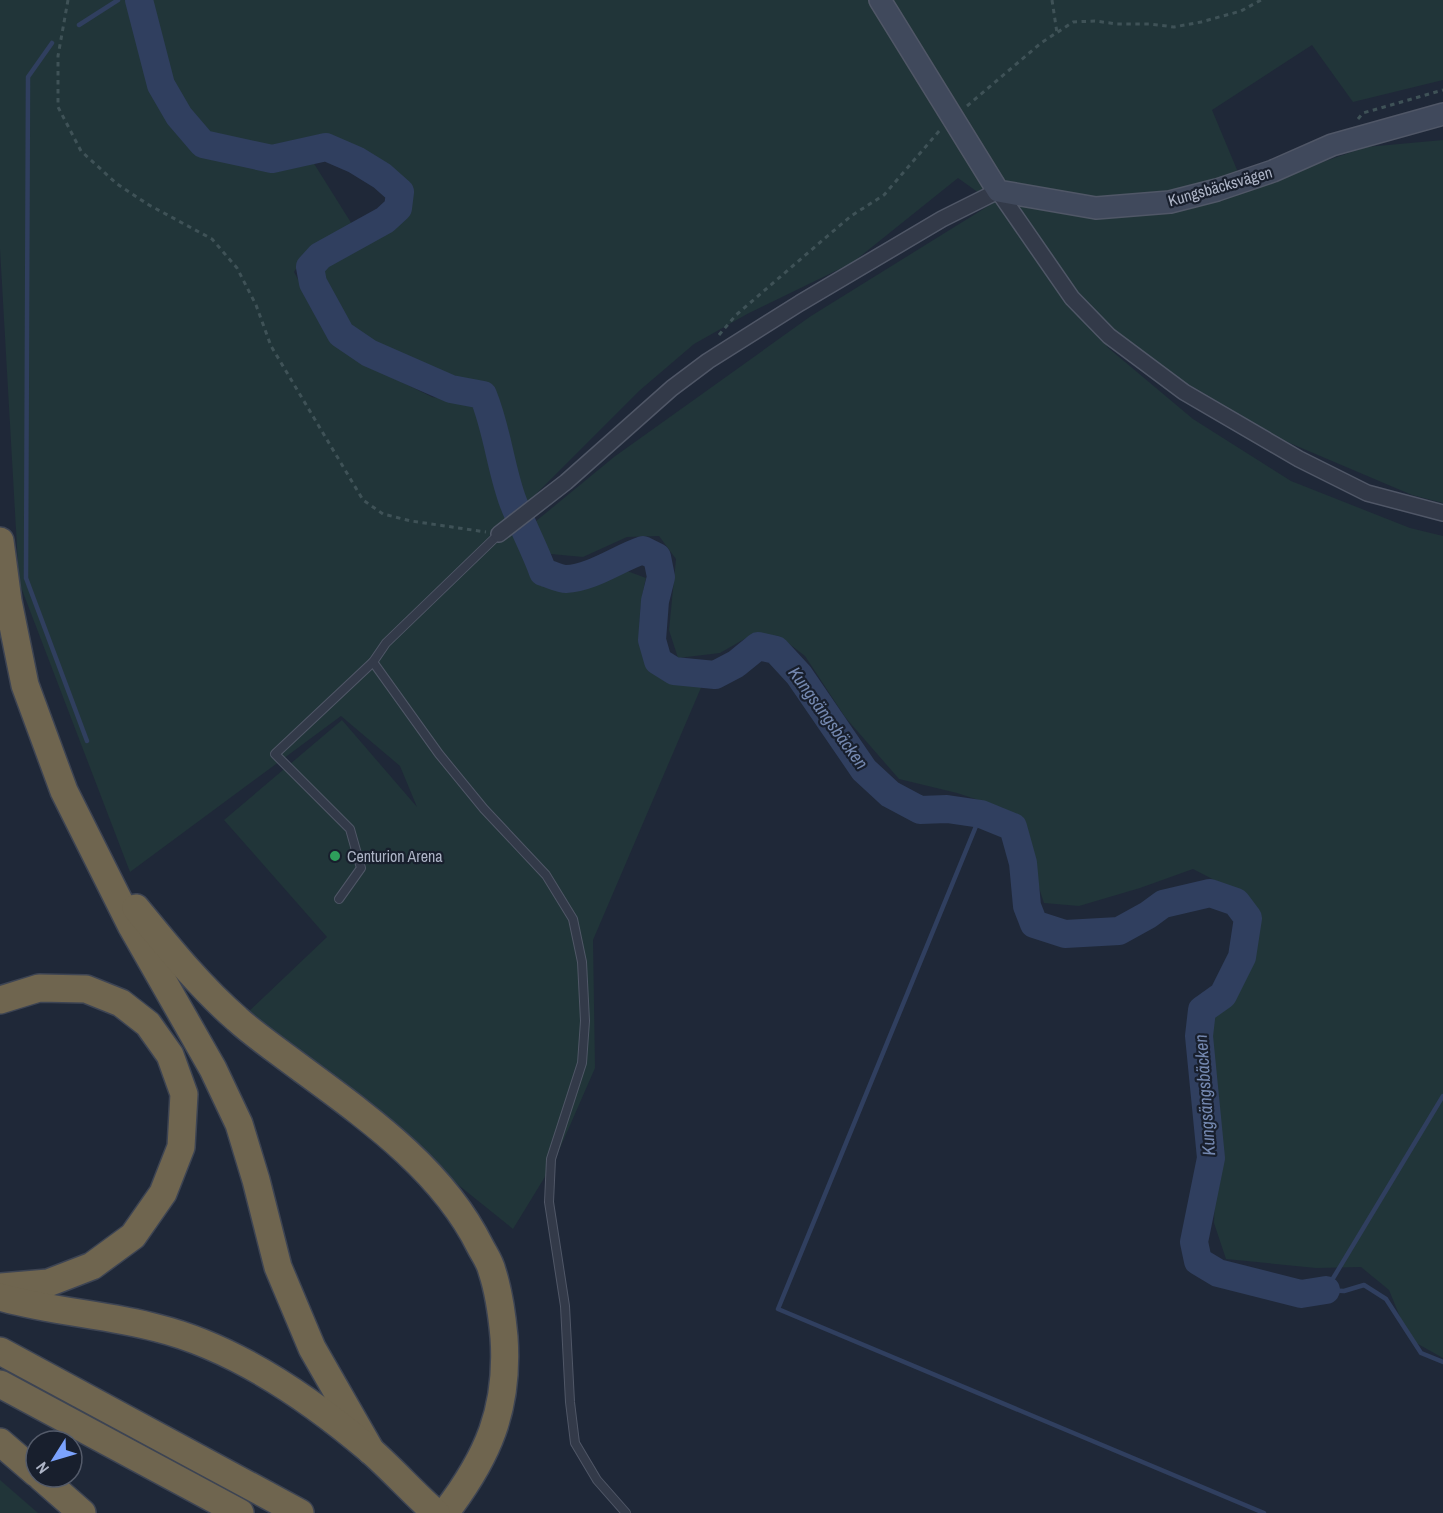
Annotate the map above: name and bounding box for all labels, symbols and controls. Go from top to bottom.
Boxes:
street label: Kungsbäcksvägen [1165,161,1275,211]
water label: Kungsängsbäcken [783,661,874,774]
place label: Centurion Arena [347,845,443,867]
marker: Centurion Arena [328,849,342,863]
water label: Kungsängsbäcken [1188,1034,1221,1156]
north arrow [24,1429,84,1489]
text: N [30,1458,54,1478]

